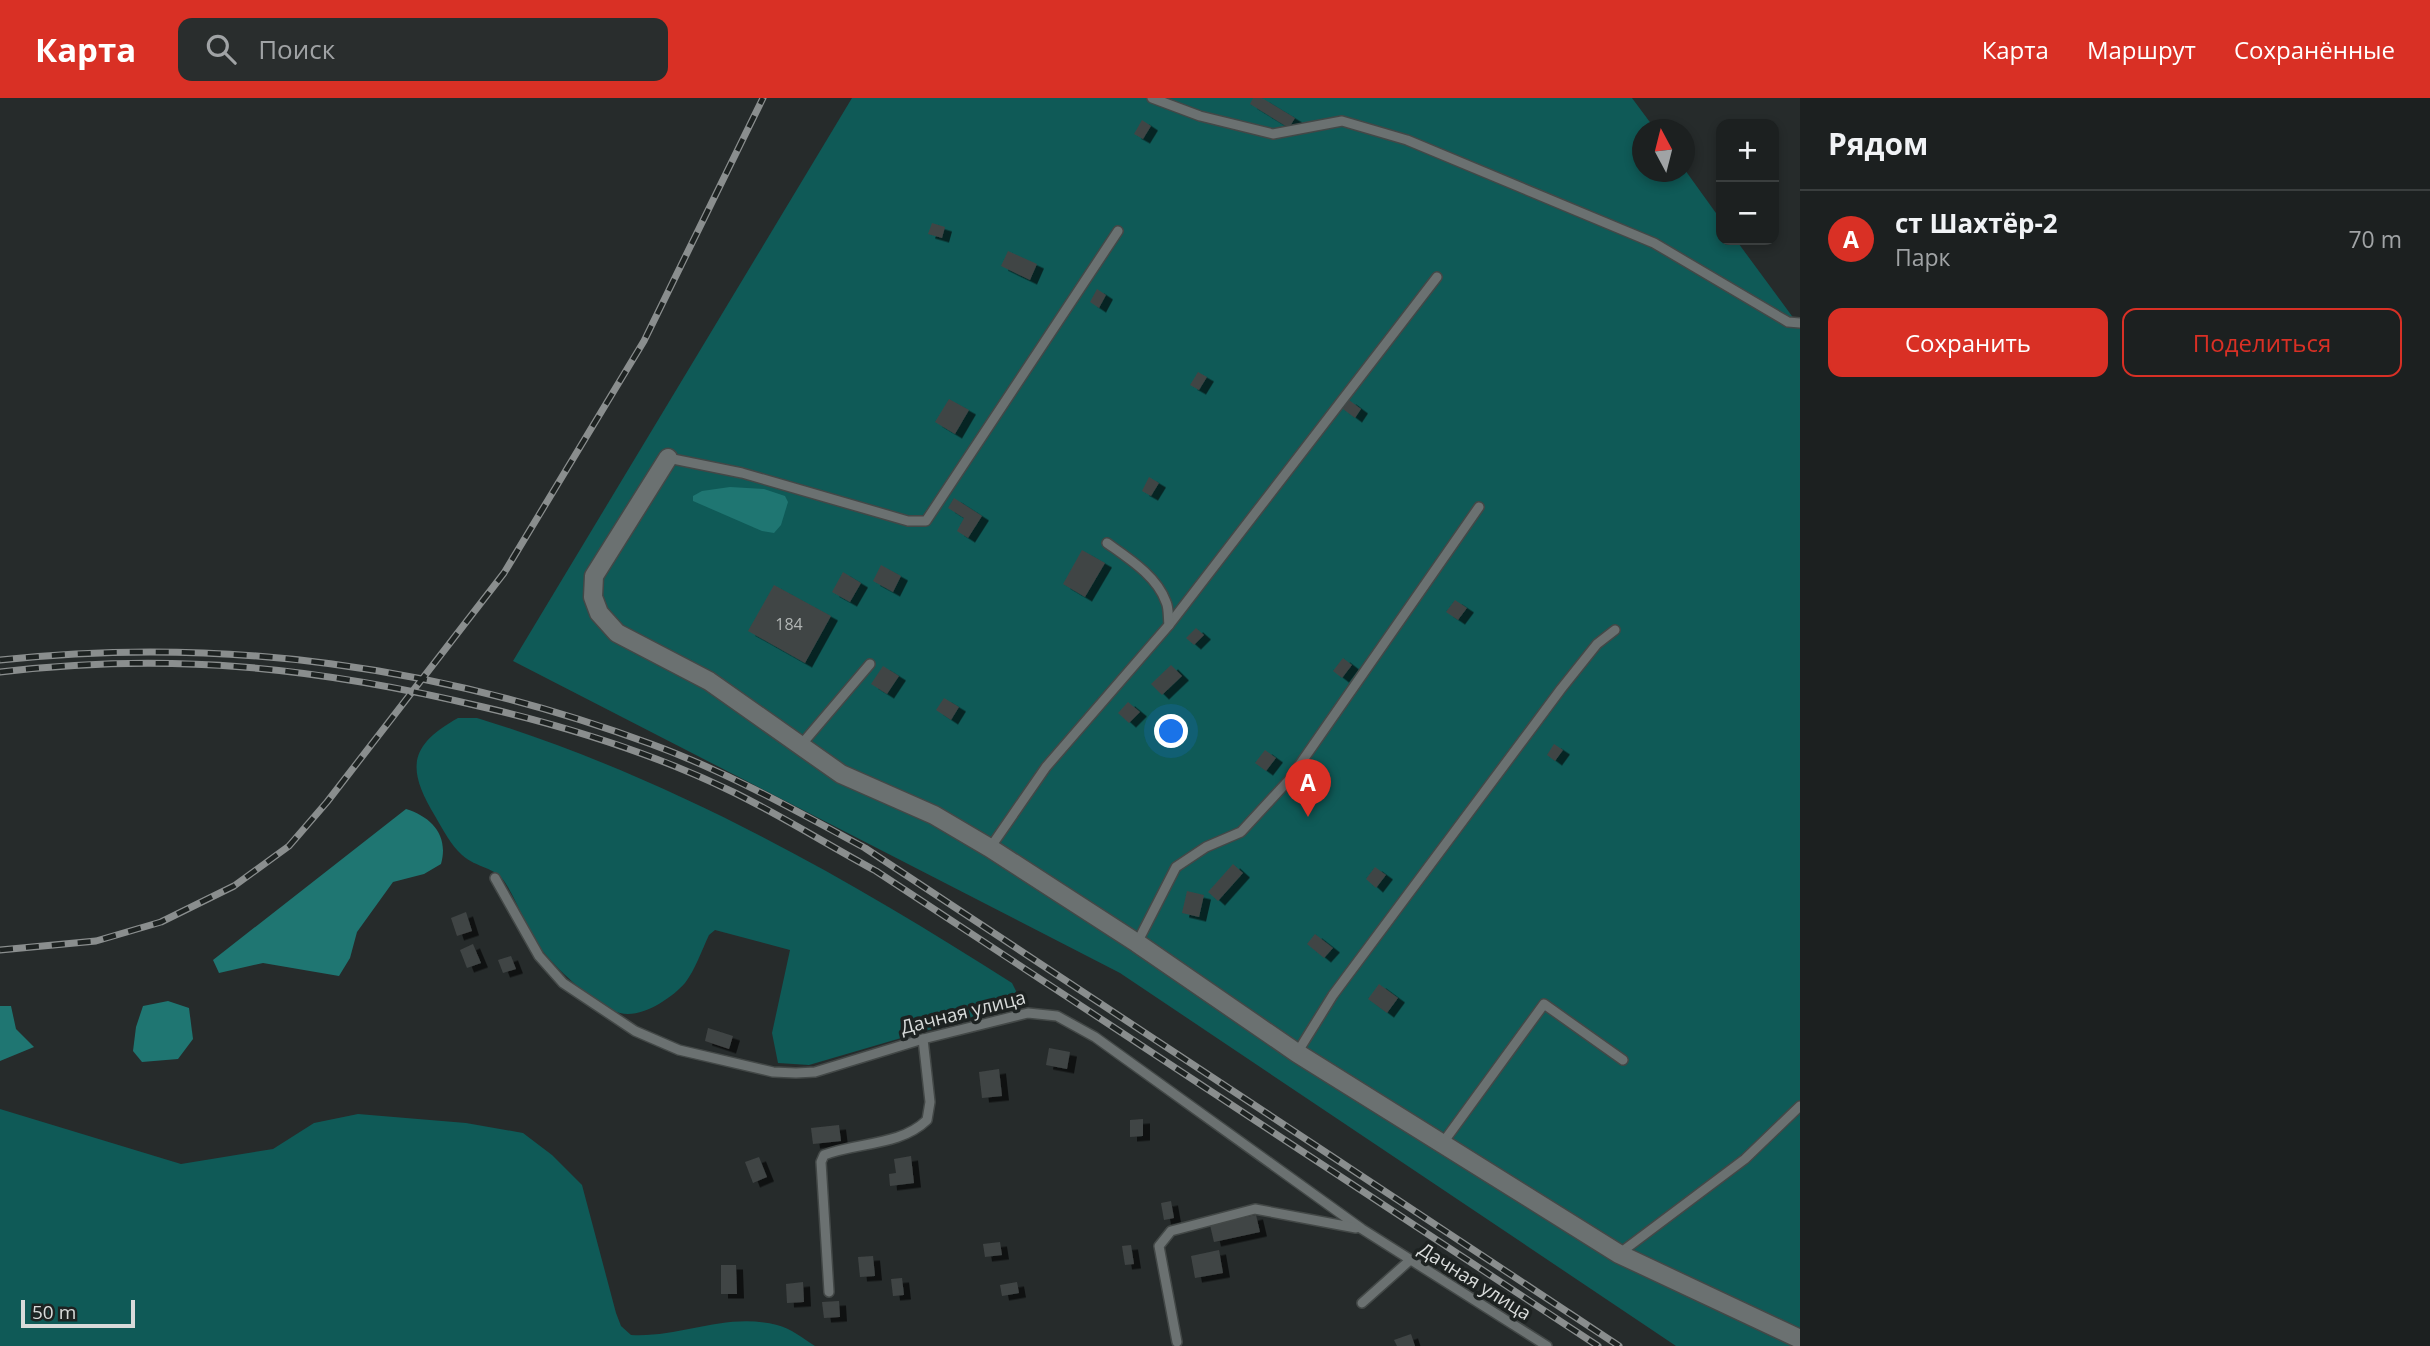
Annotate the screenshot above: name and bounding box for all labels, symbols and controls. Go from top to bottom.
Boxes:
search box [178,18,668,81]
text: Карта [35,27,136,72]
icon: search [202,30,240,68]
text: Поиск [258,31,335,67]
text: Карта [1982,33,2049,66]
text: Маршрут [2087,33,2196,66]
text: Сохранённые [2234,33,2395,66]
north arrow [1632,119,1695,182]
map controls [1716,119,1779,245]
button: + [1716,119,1779,182]
text: Рядом [1828,123,1928,164]
button: − [1716,182,1779,245]
text: ст Шахтёр-2 [1895,205,2058,241]
text: A [1843,223,1859,255]
text: 70 m [2348,223,2402,255]
text: Парк [1895,241,1950,273]
button: Сохранить [1828,308,2108,377]
button: Поделиться [2122,308,2402,377]
house number: 184 [775,613,803,635]
your location [1154,714,1188,748]
pin: A [1285,759,1331,817]
street label: Дачная улица [898,984,1028,1040]
street label: Дачная улица [1414,1236,1536,1326]
scale bar [21,1297,135,1329]
text: 50 m [32,1299,76,1325]

